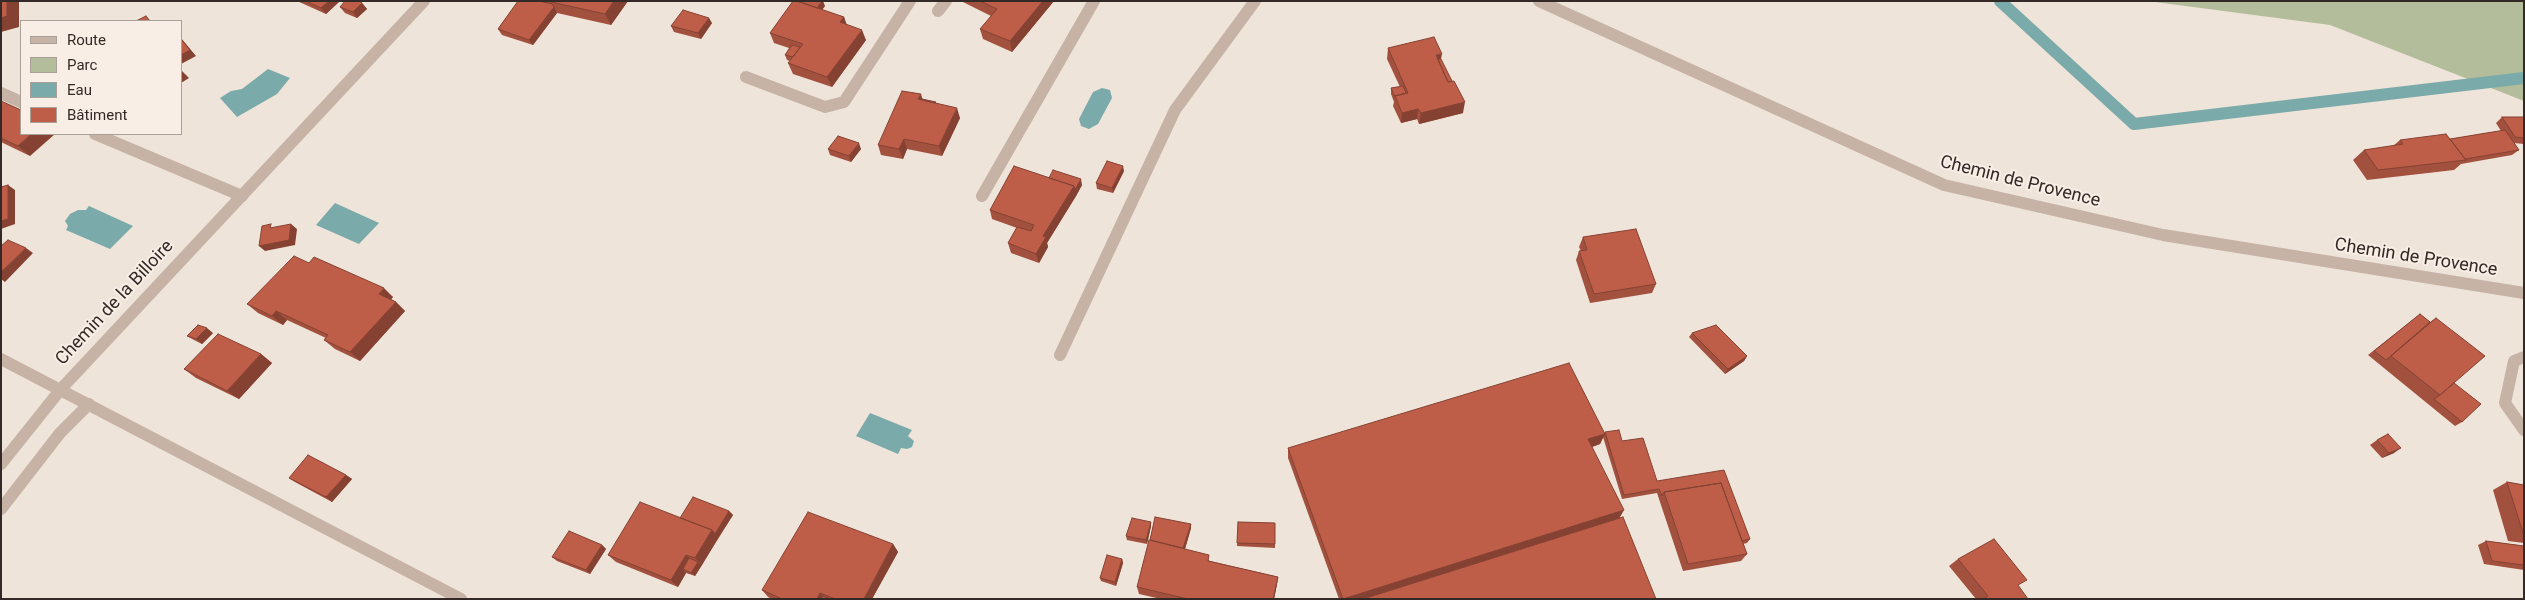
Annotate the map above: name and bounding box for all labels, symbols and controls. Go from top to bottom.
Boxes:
legend [20,20,182,135]
text: Route [67,31,106,49]
text: Parc [67,56,97,74]
text: Eau [67,81,92,99]
text: Bâtiment [67,106,127,124]
street label: Chemin de Provence [1938,152,2102,212]
street label: Chemin de Provence [2333,234,2499,282]
street label: Chemin de la Billoire [52,236,178,370]

